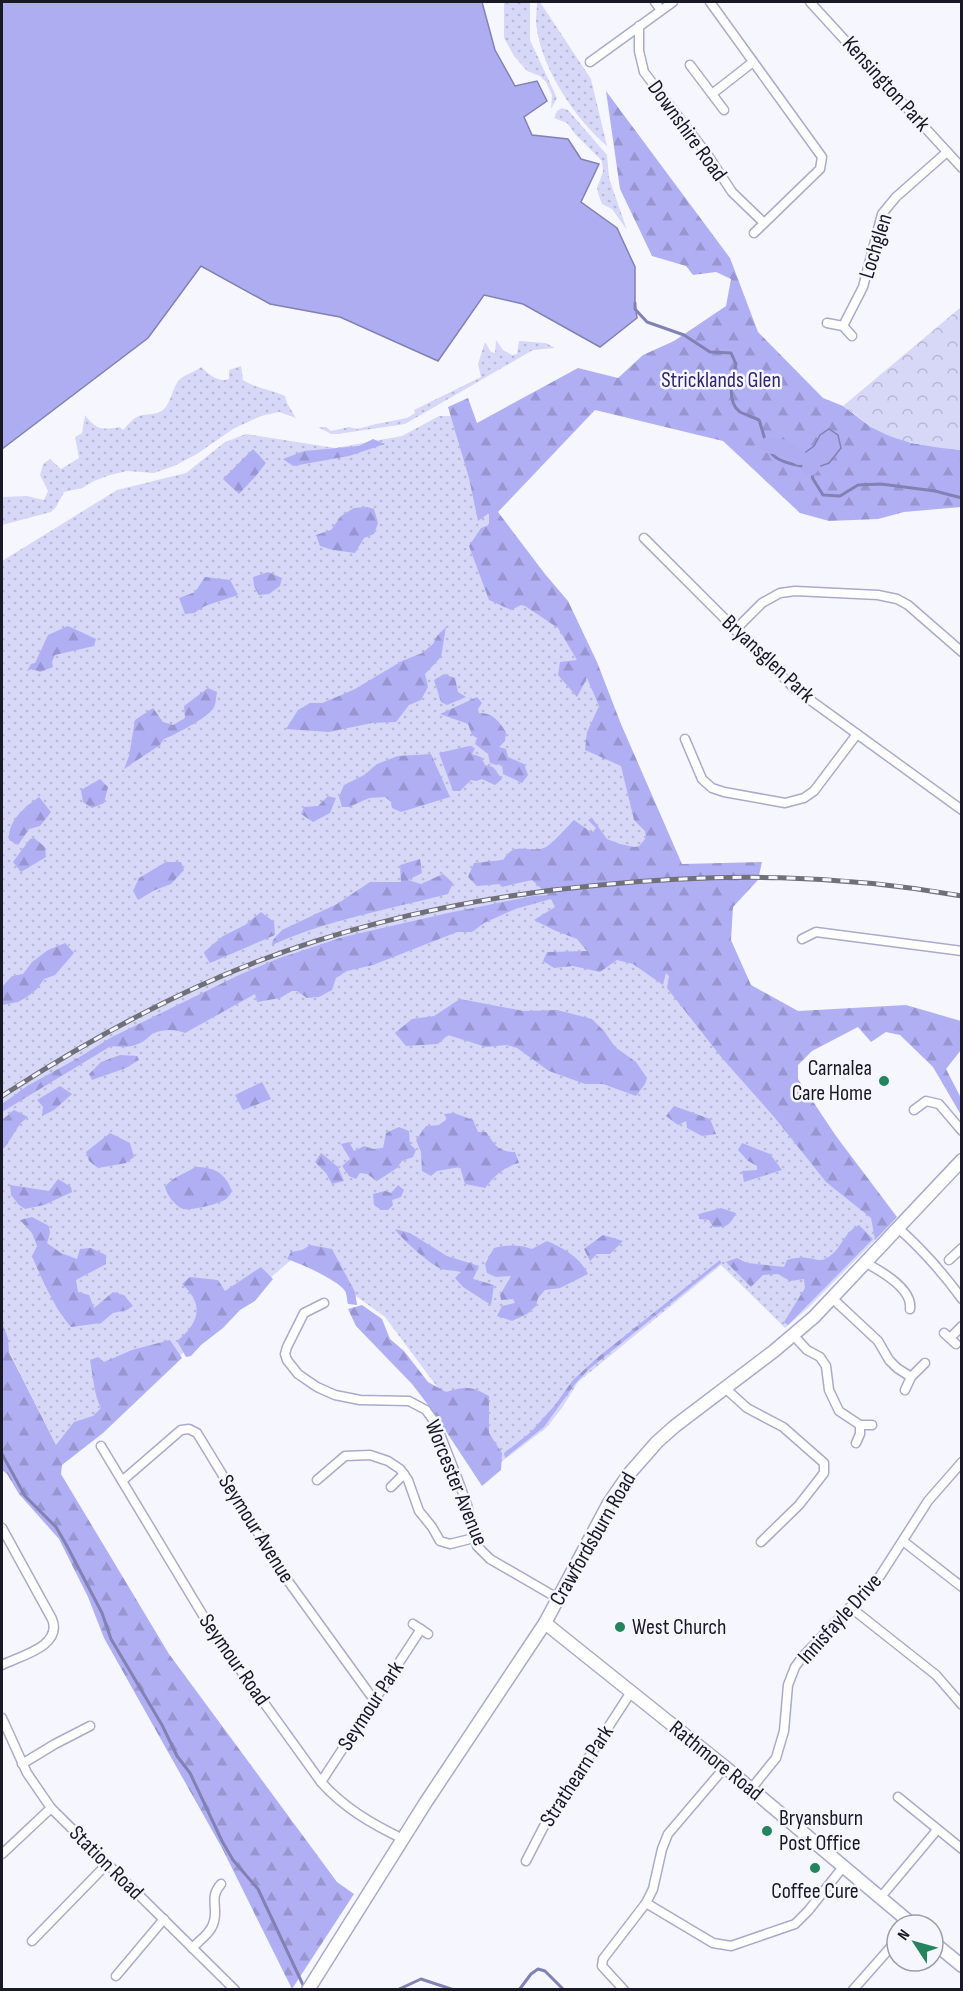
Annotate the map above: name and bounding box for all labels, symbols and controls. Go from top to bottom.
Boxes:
street label: Kensington Park [836,31,936,138]
street label: Downshire Road [641,75,733,187]
street label: Lochglen [853,210,899,282]
park label: Stricklands Glen [661,367,781,394]
street label: Bryansglen Park [716,609,820,709]
place label: Carnalea Care Home [792,1055,872,1107]
marker: Carnalea Care Home [877,1074,891,1088]
street label: Worcester Avenue [418,1416,494,1550]
street label: Crawfordsburn Road [544,1468,642,1610]
street label: Seymour Avenue [212,1470,300,1588]
street label: Innisfayle Drive [792,1568,888,1670]
street label: Seymour Road [193,1609,275,1711]
place label: West Church [632,1614,726,1641]
marker: West Church [613,1620,627,1634]
street label: Seymour Park [332,1656,410,1756]
street label: Rathmore Road [664,1715,768,1807]
street label: Strathearn Park [534,1720,620,1832]
place label: Bryansburn Post Office [779,1805,863,1857]
street label: Station Road [63,1820,149,1906]
marker: Bryansburn Post Office [760,1824,774,1838]
marker: Coffee Cure [808,1861,822,1875]
place label: Coffee Cure [771,1878,859,1905]
north arrow [885,1913,945,1973]
text: N [894,1926,914,1944]

